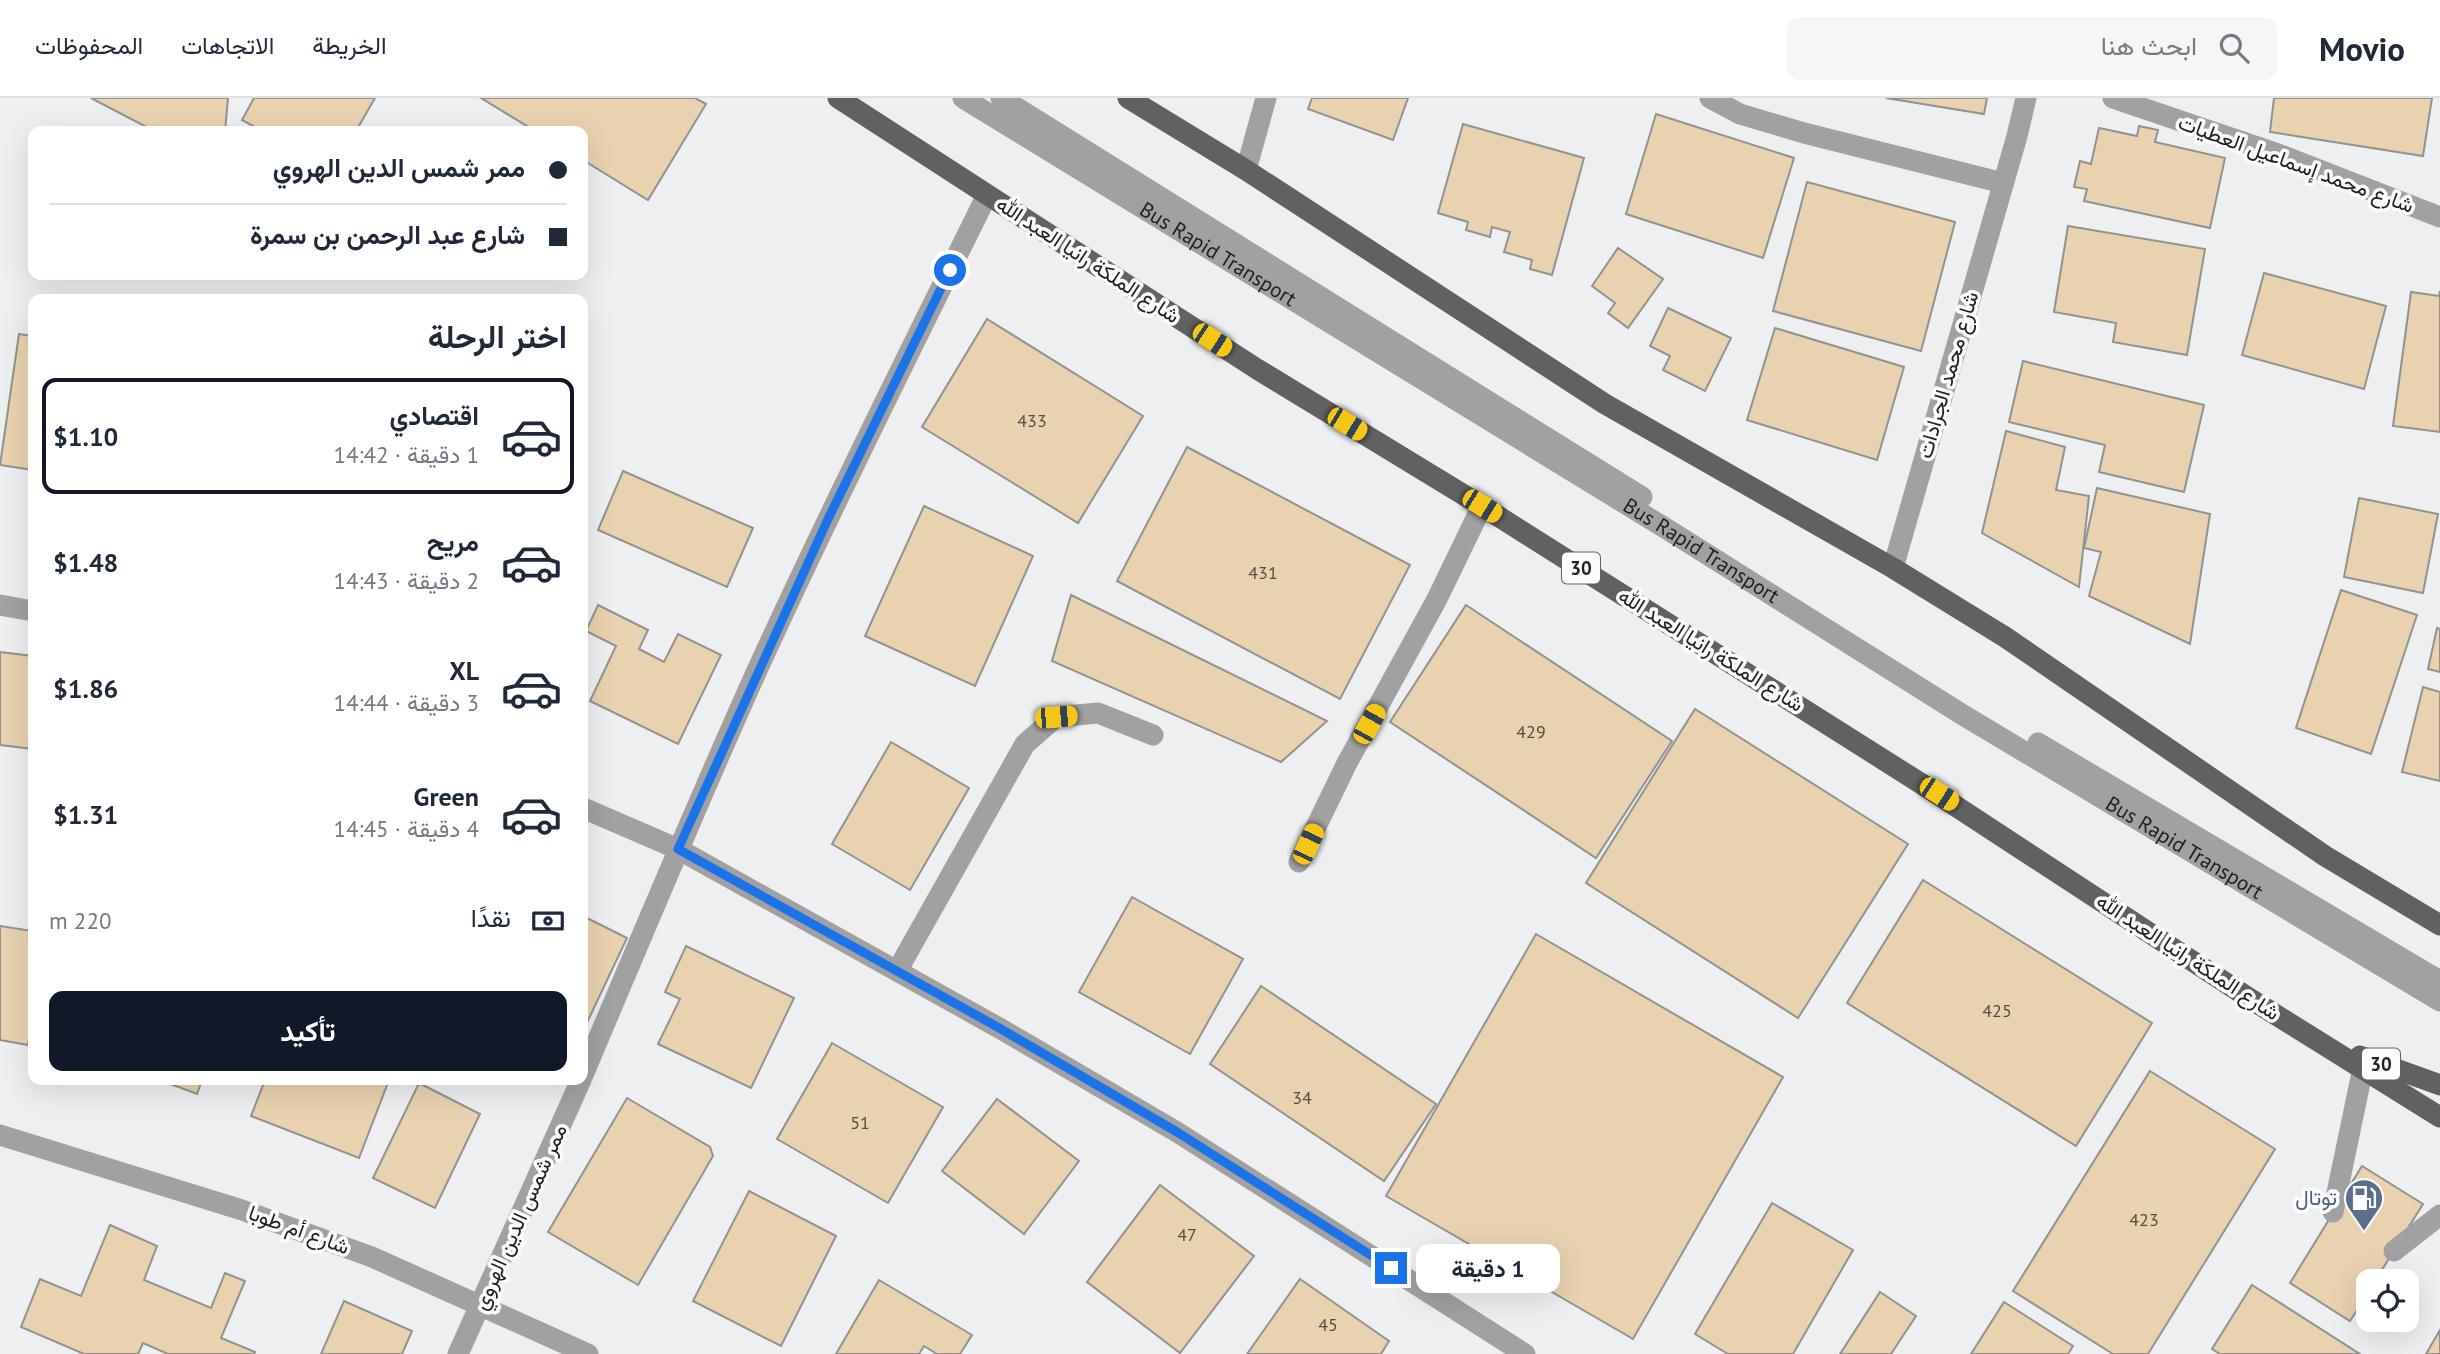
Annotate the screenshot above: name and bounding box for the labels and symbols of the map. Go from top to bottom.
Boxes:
street label: شارع محمد إسماعيل العطيات [2174,108,2418,220]
street label: شارع الملكة رانيا العبد الله [991,190,1185,330]
street label: Bus Rapid Transport [1135,195,1302,312]
route start [934,254,966,286]
street label: شارع محمد الجرادات [1911,288,1985,462]
car [1189,320,1236,360]
car [1324,404,1371,444]
house number: 433 [1017,409,1047,432]
car [1459,486,1506,526]
street label: Bus Rapid Transport [1618,492,1785,609]
road number: 30 [1562,552,1600,583]
house number: 431 [1248,561,1278,584]
street label: شارع الملكة رانيا العبد الله [1613,582,1809,718]
car [1350,701,1389,747]
car [1035,705,1078,729]
house number: 429 [1516,720,1546,743]
car [1916,774,1963,814]
street label: Bus Rapid Transport [2101,790,2268,905]
car [1290,821,1327,867]
street label: شارع الملكة رانيا العبد الله [2091,887,2285,1027]
house number: 425 [1982,999,2012,1022]
road number: 30 [2362,1048,2400,1080]
house number: 34 [1292,1086,1312,1109]
house number: 51 [850,1111,870,1134]
street label: ممر شمس الدين الهروي [466,1120,576,1316]
fuel station icon: توتال [2343,1177,2385,1232]
place label: توتال [2295,1184,2337,1211]
street label: شارع أم طوبا [245,1199,353,1261]
house number: 423 [2129,1208,2159,1231]
house number: 47 [1177,1223,1197,1246]
callout: 1 دقيقة [1416,1244,1559,1292]
route end [1375,1252,1407,1284]
house number: 45 [1318,1313,1338,1336]

